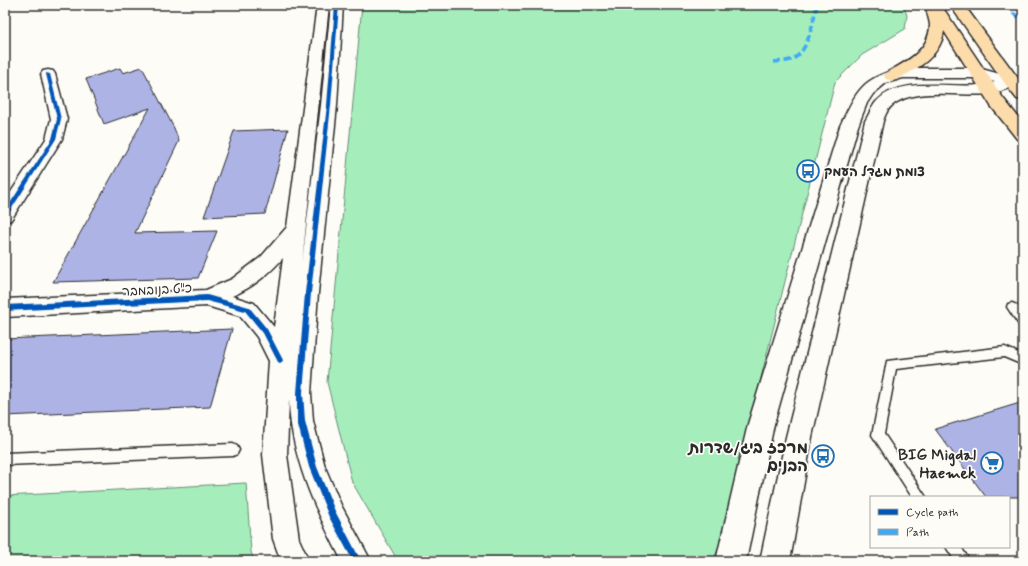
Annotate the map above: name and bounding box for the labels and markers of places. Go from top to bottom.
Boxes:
bus stop icon: צומת מגדל העמק [795,158,821,184]
place label: צומת מגדל העמק [824,164,925,181]
place label: מרכז ביג/שדרות הבנים [686,438,808,477]
bus stop icon: מרכז ביג/שדרות הבנים [810,443,836,469]
place label: BIG Migdal Haemek [898,445,976,484]
supermarket icon: BIG Migdal Haemek [979,450,1005,476]

